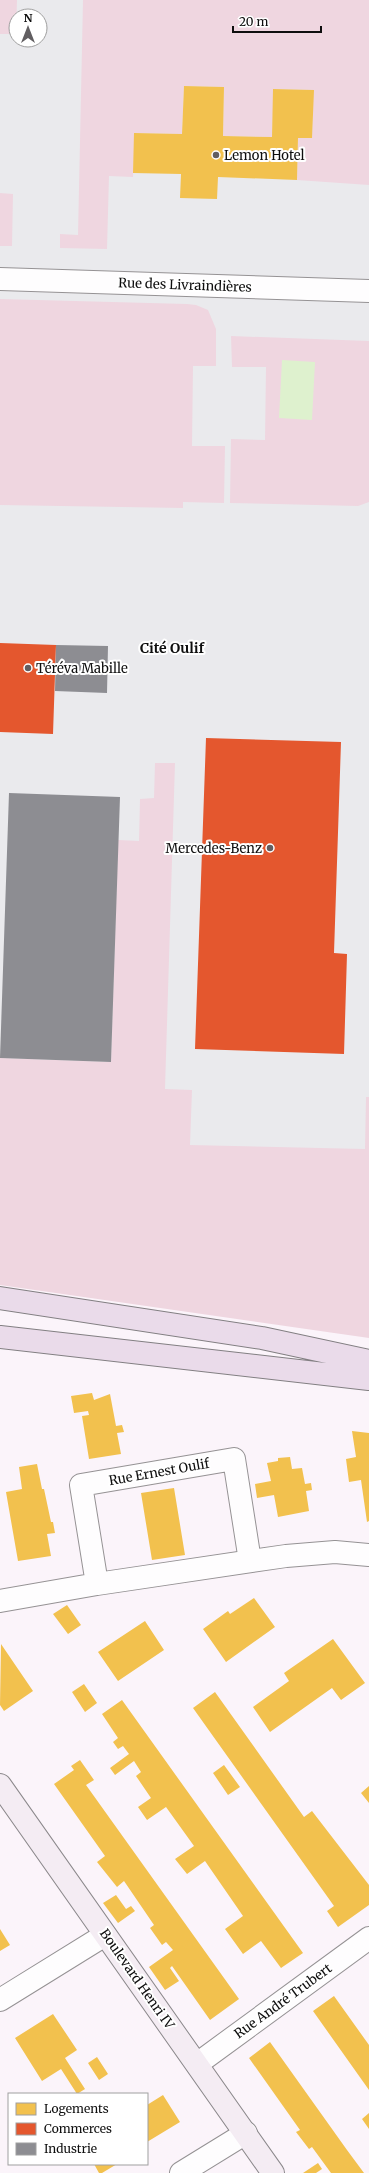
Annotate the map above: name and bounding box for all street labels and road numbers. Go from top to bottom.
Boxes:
street label: Rue des Livraindières [118,274,252,296]
street label: Rue Ernest Oulif [107,1455,212,1489]
street label: Boulevard Henri IV [96,1926,178,2033]
street label: Rue André Trubert [231,1960,335,2042]

